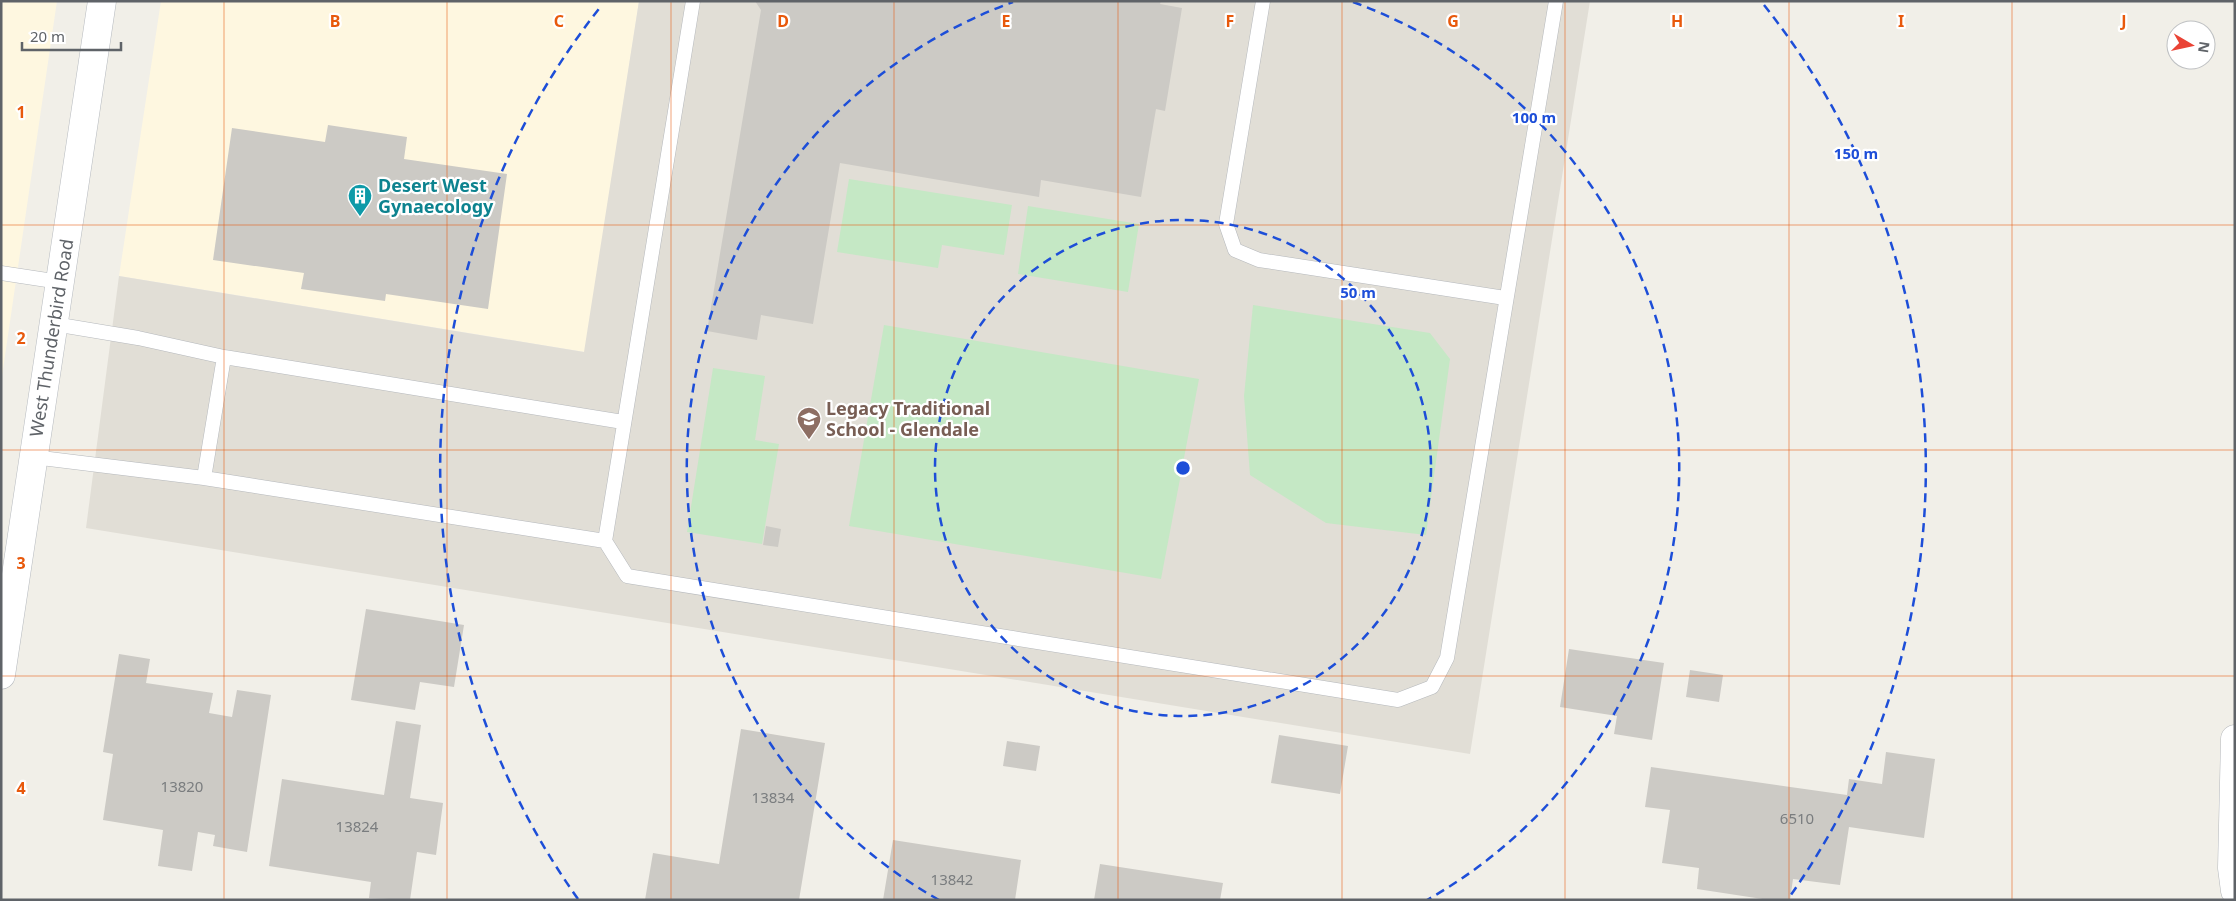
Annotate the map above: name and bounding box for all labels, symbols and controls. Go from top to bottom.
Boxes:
text: B [330,10,340,32]
text: C [554,10,564,32]
text: D [777,10,789,32]
text: E [1002,10,1011,32]
text: F [1226,10,1234,32]
text: G [1447,10,1459,32]
text: H [1671,10,1683,32]
text: I [1898,10,1904,32]
text: J [2119,10,2127,32]
scale bar [22,20,121,52]
north arrow [2166,20,2216,70]
text: 20 m [30,26,65,46]
text: N [2194,40,2215,54]
text: 1 [16,101,26,123]
text: 100 m [1512,107,1556,127]
text: 150 m [1834,143,1878,163]
place label: Desert West Gynaecology [378,173,494,218]
building icon: Desert West Gynaecology [347,183,373,217]
street label: West Thunderbird Road [24,237,79,439]
text: 50 m [1340,282,1376,302]
text: 2 [16,327,26,349]
place label: Legacy Traditional School - Glendale [826,396,990,441]
school or university icon: Legacy Traditional School - Glendale [796,406,822,440]
centre of rings [1174,459,1192,477]
text: 3 [16,552,26,574]
house number: 13820 [161,776,203,796]
text: 4 [16,777,26,799]
house number: 13834 [752,787,795,807]
house number: 6510 [1780,808,1814,828]
house number: 13824 [336,816,379,836]
house number: 13842 [931,869,973,889]

